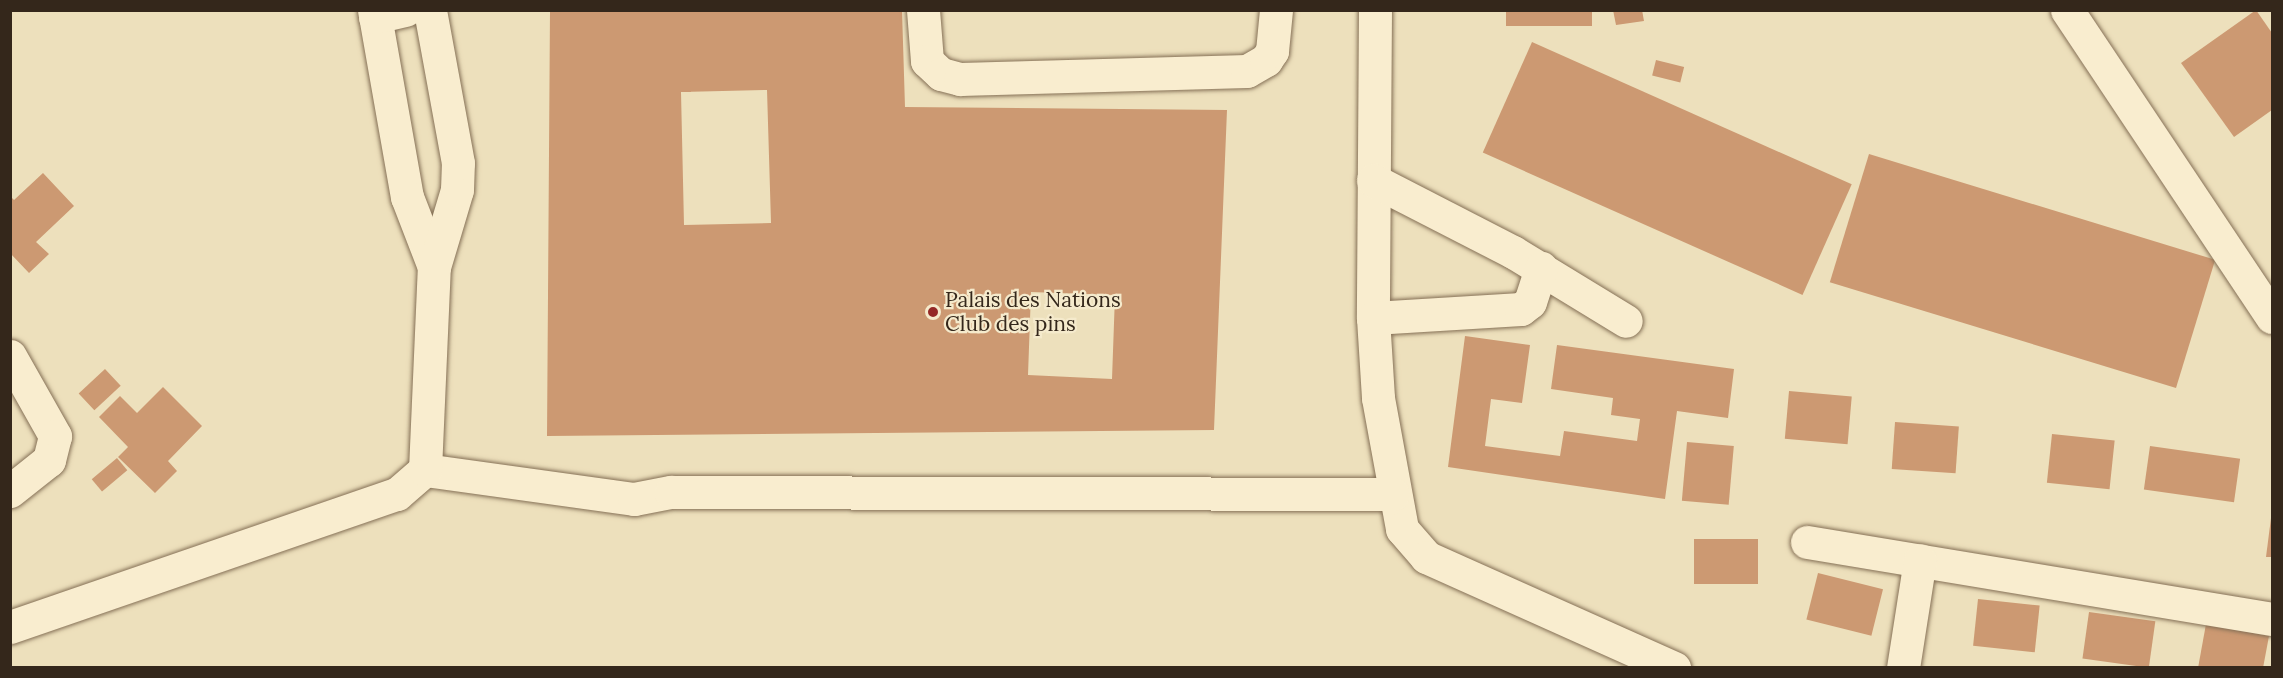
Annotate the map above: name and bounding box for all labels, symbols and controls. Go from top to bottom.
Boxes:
place label: Palais des Nations Club des pins [945,287,1121,337]
marker: Palais des Nations Club des pins [926,305,940,319]

